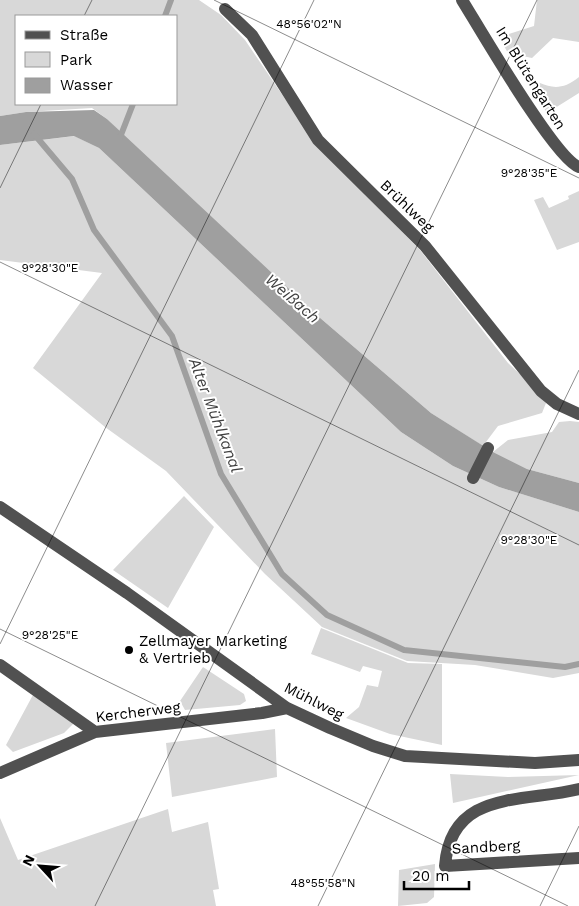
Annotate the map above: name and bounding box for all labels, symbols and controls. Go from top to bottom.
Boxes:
legend [15,15,178,105]
text: 48°56'02"N [276,17,342,31]
street label: Im Blütengarten [492,23,570,133]
text: Straße [60,26,108,44]
text: Park [60,51,93,69]
text: Wasser [60,76,113,94]
text: 9°28'35"E [501,166,558,180]
street label: Brühlweg [376,176,438,236]
text: 9°28'30"E [21,261,79,275]
water label: Weißach [262,270,324,327]
water label: Alter Mühlkanal [185,354,246,475]
text: 9°28'30"E [500,533,558,547]
text: 9°28'25"E [22,628,79,642]
place label: Zellmayer Marketing & Vertrieb [139,632,287,667]
marker: Zellmayer Marketing & Vertrieb [123,644,135,656]
street label: Mühlweg [281,678,347,724]
street label: Kercherweg [95,698,181,726]
street label: Sandberg [451,836,521,858]
north arrow [15,841,65,891]
text: N [19,852,38,868]
scale bar [404,858,469,890]
text: 20 m [412,867,450,885]
text: 48°55'58"N [290,876,356,890]

